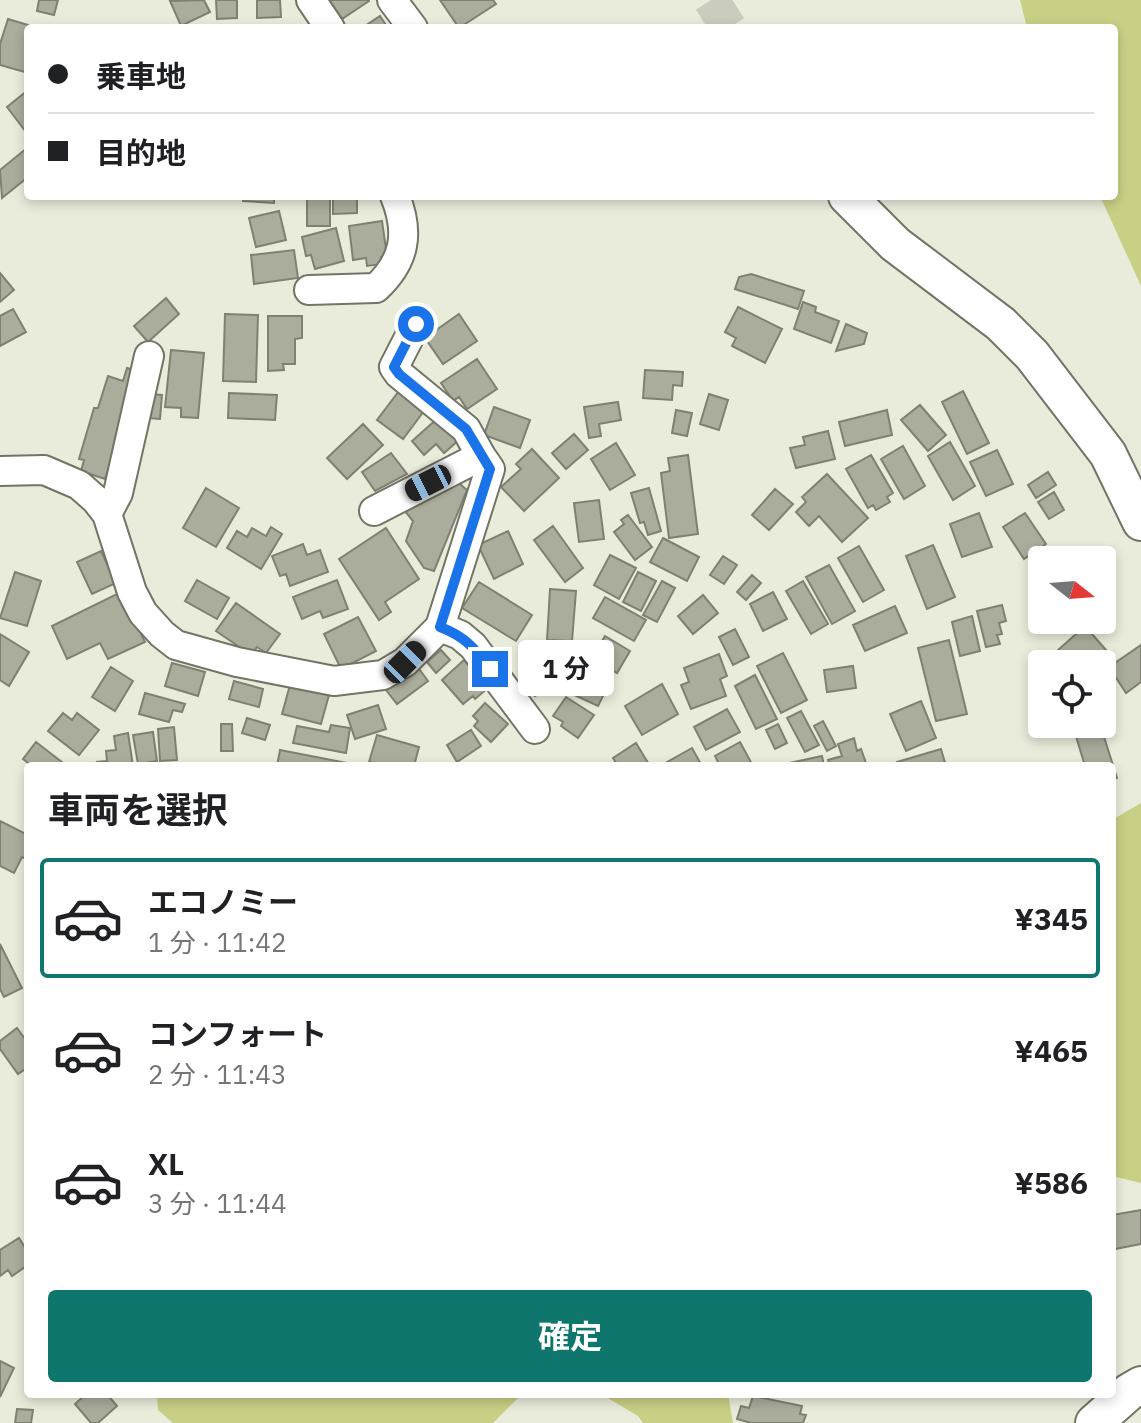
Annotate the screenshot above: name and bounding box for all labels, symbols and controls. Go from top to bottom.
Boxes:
text: 乗車地 [96,56,186,95]
text: 目的地 [96,133,186,172]
route start [398,306,434,342]
car [401,461,455,505]
north arrow [1028,546,1116,634]
map controls [1028,546,1116,738]
car [380,637,430,687]
callout: 1 分 [518,641,614,697]
button: locate [1028,650,1116,738]
route end [472,651,508,687]
text: 1 分 [542,651,590,685]
text: 車両を選択 [48,786,228,833]
icon: car [52,882,124,954]
text: エコノミー [148,882,298,921]
text: ¥345 [1015,899,1088,938]
text: 1 分 · 11:42 [148,925,286,959]
icon: car [52,1014,124,1086]
text: コンフォート [148,1014,327,1053]
text: ¥465 [1015,1031,1088,1070]
text: 2 分 · 11:43 [148,1057,286,1091]
text: XL [148,1144,184,1183]
icon: car [52,1146,124,1218]
text: ¥586 [1015,1163,1088,1202]
text: 3 分 · 11:44 [148,1186,286,1220]
button: 確定 [48,1290,1092,1382]

